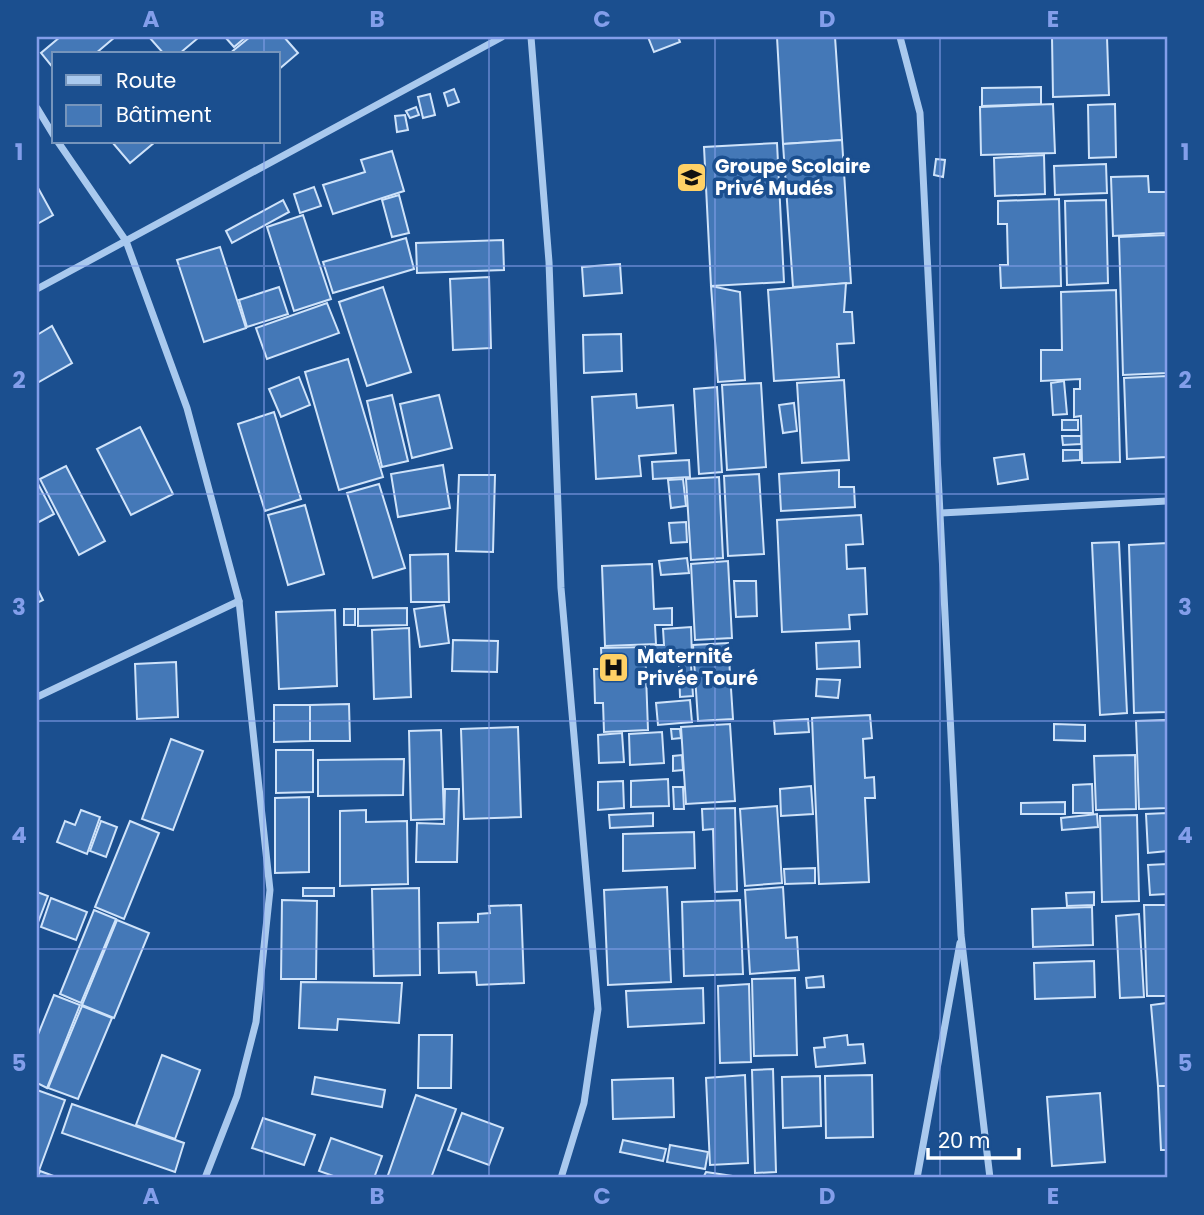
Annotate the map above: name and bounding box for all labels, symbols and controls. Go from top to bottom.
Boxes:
text: A [143,3,160,35]
text: B [369,3,385,35]
text: C [593,3,611,35]
text: D [819,3,835,35]
text: E [1047,3,1059,35]
legend [52,52,280,144]
text: Route [116,66,176,95]
text: Bâtiment [116,100,212,129]
text: 1 [15,136,23,168]
text: 1 [1181,136,1189,168]
place label: Groupe Scolaire Privé Mudés [715,153,871,202]
school or university icon: Groupe Scolaire Privé Mudés [675,160,709,194]
text: 2 [12,364,26,396]
text: 2 [1178,364,1192,396]
text: 3 [12,591,26,623]
text: 3 [1178,591,1192,623]
place label: Maternité Privée Touré [637,643,758,692]
hospital icon: Maternité Privée Touré [597,650,631,684]
text: 4 [11,819,27,851]
text: 4 [1177,819,1193,851]
text: 5 [12,1047,26,1079]
text: 5 [1178,1047,1192,1079]
scale bar [928,1117,1018,1161]
text: 20 m [938,1126,991,1155]
text: A [143,1180,160,1212]
text: B [369,1180,385,1212]
text: C [593,1180,611,1212]
text: D [819,1180,835,1212]
text: E [1047,1180,1059,1212]

